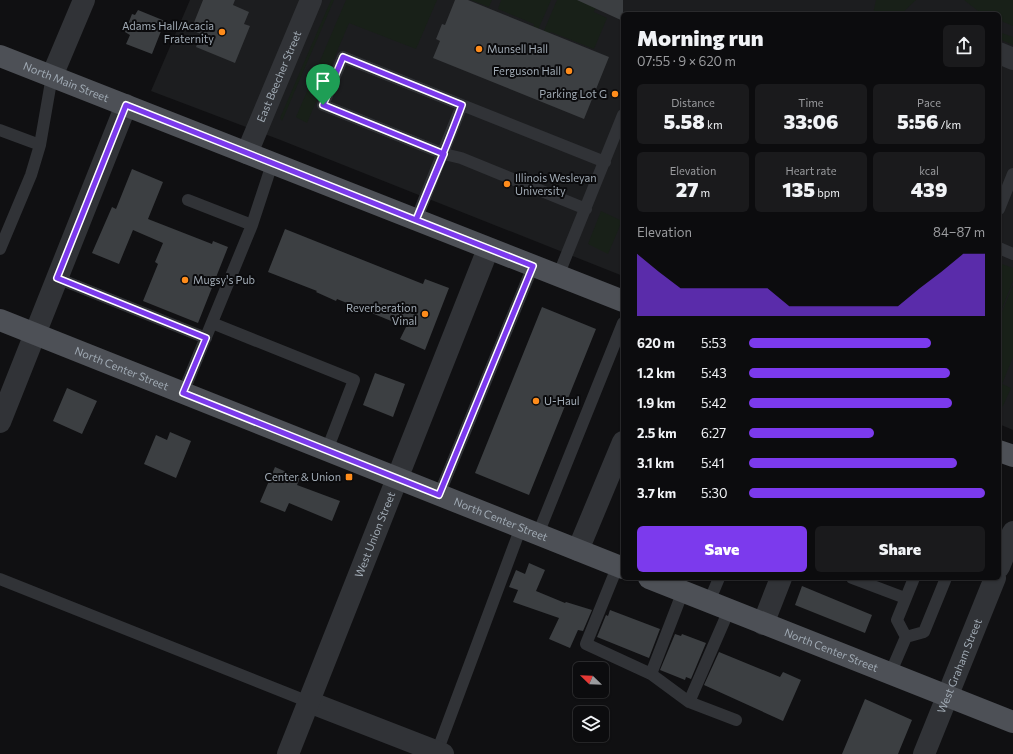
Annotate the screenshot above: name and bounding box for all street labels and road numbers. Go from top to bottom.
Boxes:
street label: East Beecher Street [254,28,304,124]
street label: North Main Street [22,59,111,104]
street label: North Center Street [73,343,171,393]
street label: West Union Street [352,489,397,579]
street label: North Center Street [452,494,550,544]
street label: West Graham Street [934,616,984,715]
street label: North Center Street [783,625,881,674]

